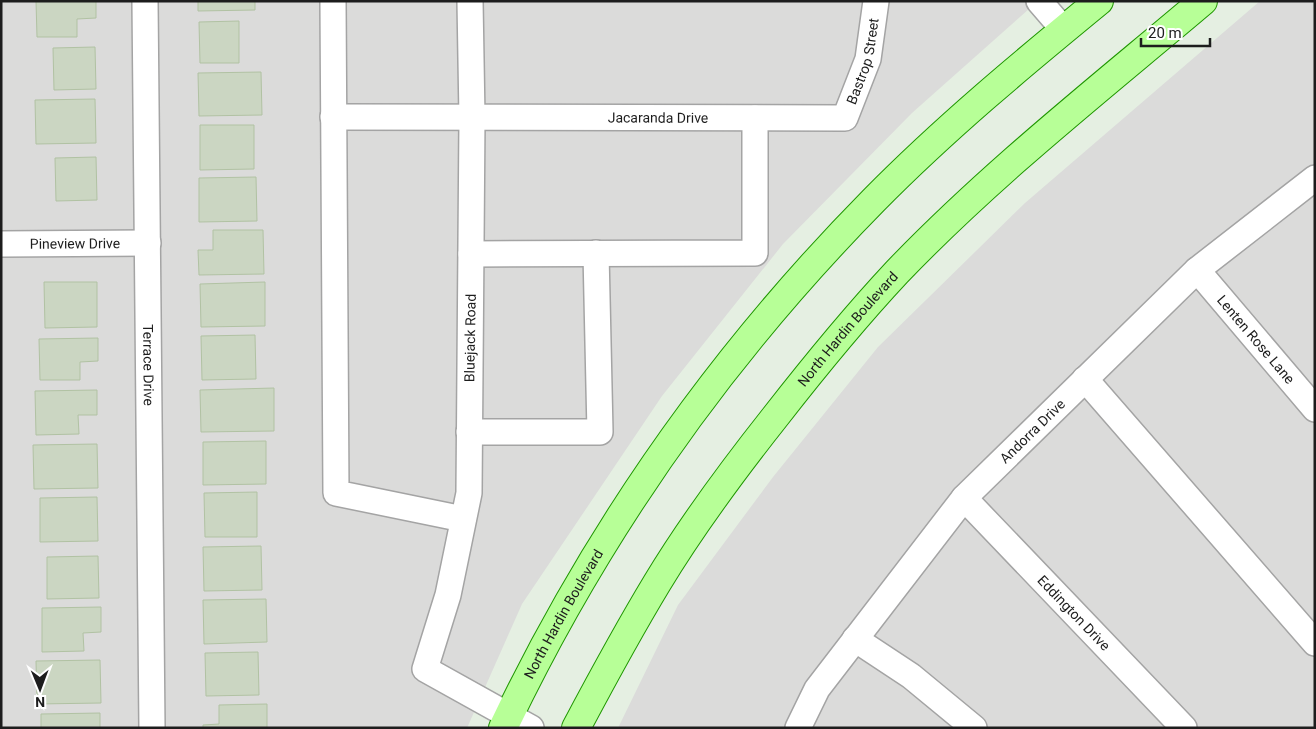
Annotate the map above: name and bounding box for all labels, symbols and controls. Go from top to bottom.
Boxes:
scale bar [1141,15,1210,47]
street label: Bastrop Street [843,17,882,107]
text: 20 m [1148,24,1182,42]
street label: Jacaranda Drive [608,110,708,126]
street label: Pineview Drive [30,235,120,252]
street label: North Hardin Boulevard [794,268,901,390]
street label: Lenten Rose Lane [1214,292,1298,387]
street label: Bluejack Road [461,294,479,382]
street label: Terrace Drive [140,324,157,406]
street label: Andorra Drive [997,396,1068,466]
street label: North Hardin Boulevard [521,547,606,681]
street label: Eddington Drive [1034,572,1113,654]
north arrow [15,664,65,714]
text: N [35,694,45,710]

